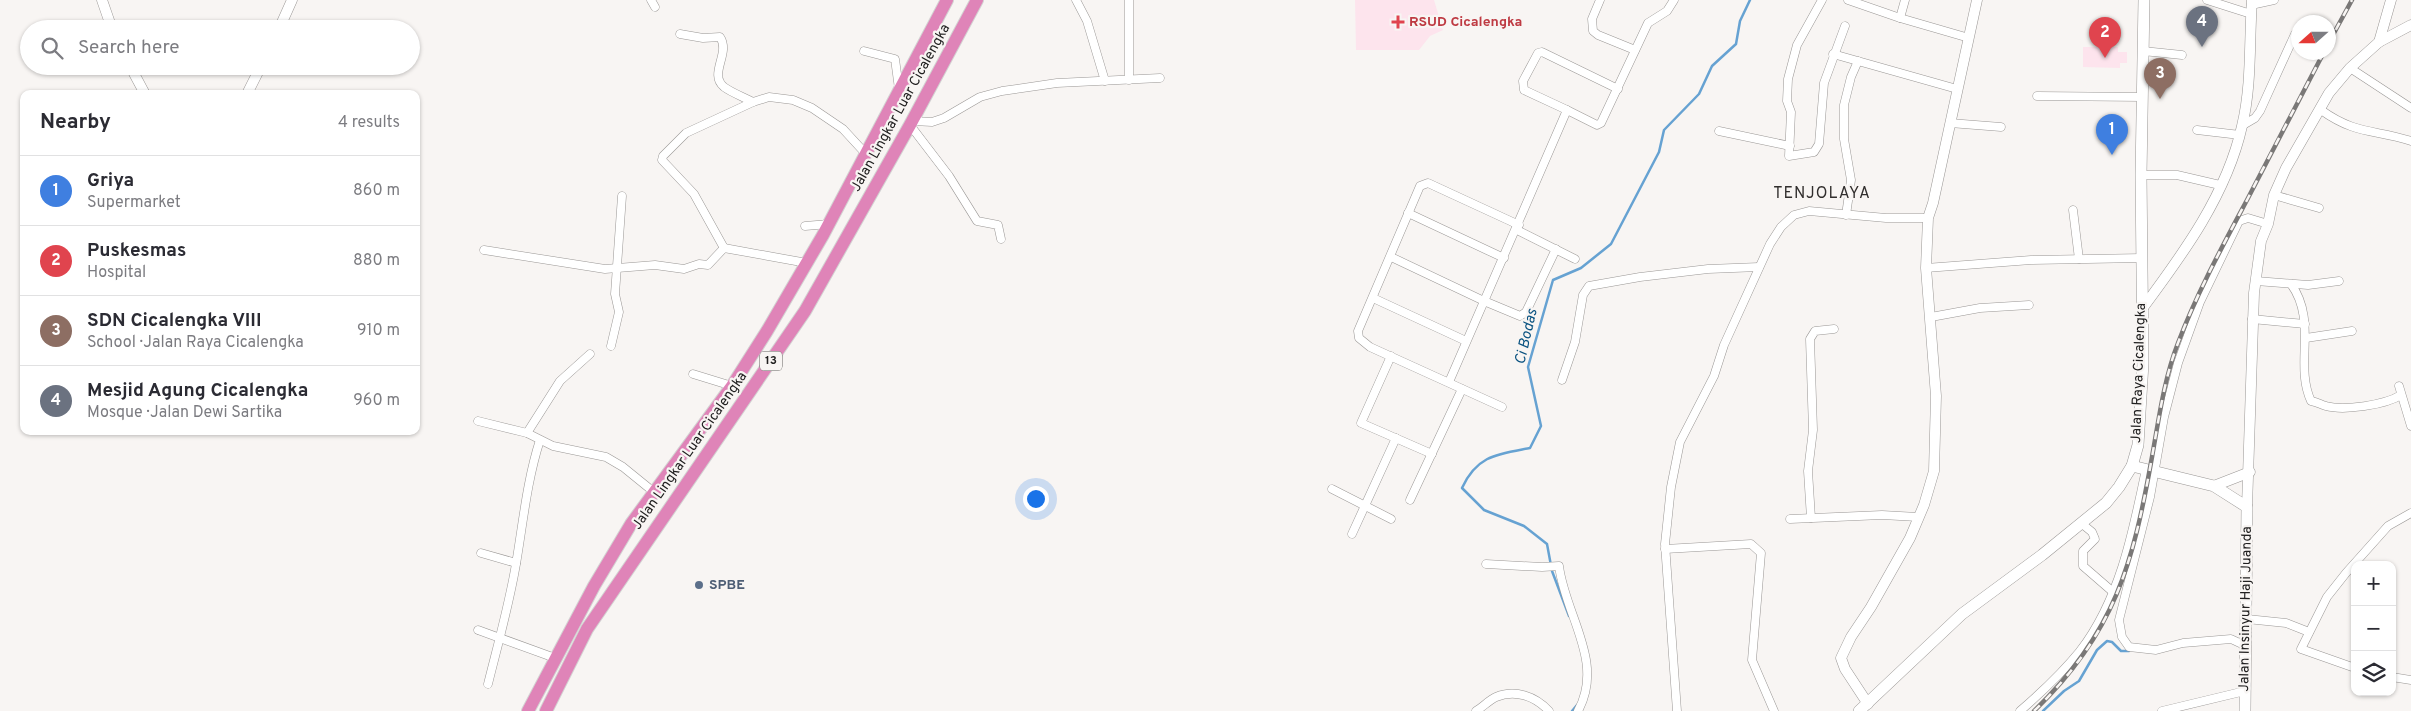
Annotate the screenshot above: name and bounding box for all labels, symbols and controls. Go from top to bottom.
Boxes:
pin: 4 [2186,6,2218,47]
place label: RSUD Cicalengka [1409,14,1522,31]
marker: RSUD Cicalengka [1391,15,1405,29]
north arrow [2291,15,2336,60]
pin: 2 [2089,17,2121,58]
search box [20,20,420,75]
street label: Jalan Lingkar Luar Cicalengka [848,21,954,195]
icon: search [38,34,66,62]
text: Search here [78,36,180,60]
pin: 3 [2144,58,2176,99]
text: Nearby [40,109,111,136]
text: 4 results [338,113,400,133]
pin: 1 [2096,114,2128,155]
text: Griya [87,169,134,193]
text: 1 [53,181,59,201]
text: 860 m [353,181,400,201]
district label: TENJOLAYA [1773,184,1871,204]
text: Supermarket [87,193,181,213]
text: Puskesmas [87,239,186,263]
text: 2 [51,251,61,271]
text: 880 m [353,251,400,271]
text: Hospital [87,263,146,283]
street label: Jalan Raya Cicalengka [2128,303,2150,443]
water label: Ci Bodas [1511,307,1543,367]
text: SDN Cicalengka VIII [87,309,262,333]
text: 3 [51,321,61,341]
text: 910 m [357,321,400,341]
text: School · Jalan Raya Cicalengka [87,333,304,353]
road number: 13 [760,352,782,371]
street label: Jalan Lingkar Luar Cicalengka [629,369,751,533]
text: Mesjid Agung Cicalengka [87,379,308,403]
text: 4 [51,391,61,411]
text: 960 m [353,391,400,411]
text: Mosque · Jalan Dewi Sartika [87,403,282,423]
your location [1023,486,1049,512]
street label: Jalan Insinyur Haji Juanda [2236,526,2256,692]
map controls [2351,561,2396,696]
button: + [2351,561,2396,606]
place label: SPBE [709,577,745,594]
marker: SPBE [693,579,705,591]
button: − [2351,606,2396,651]
button: layers [2351,651,2396,696]

